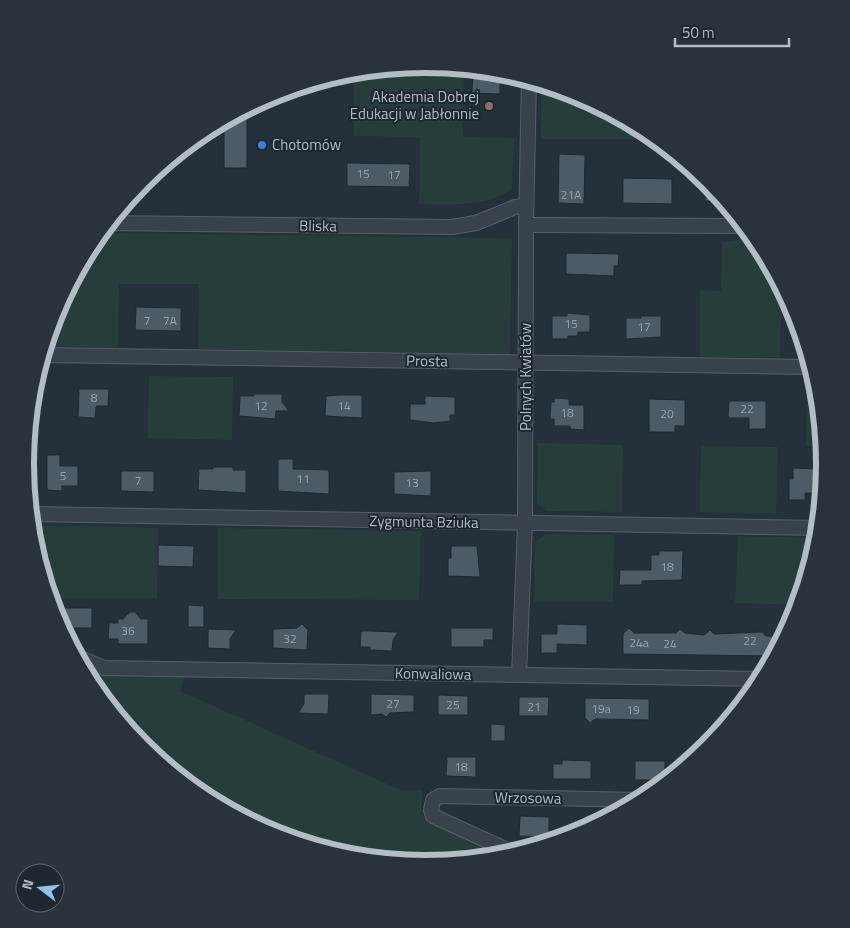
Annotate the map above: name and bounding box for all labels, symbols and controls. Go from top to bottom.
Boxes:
scale bar [675,15,789,47]
text: 50 m [682,21,715,44]
place label: Akademia Dobrej Edukacji w Jabłonnie [350,85,479,125]
marker: Akademia Dobrej Edukacji w Jabłonnie [483,100,495,112]
place label: Chotomów [272,133,341,156]
marker: Chotomów [256,139,268,151]
house number: 15 [356,164,370,183]
house number: 17 [387,165,401,184]
house number: 21A [561,185,581,204]
street label: Bliska [299,214,337,237]
house number: 7 [144,311,150,330]
house number: 7A [163,311,177,330]
house number: 15 [564,314,578,333]
house number: 17 [637,317,651,336]
street label: Polnych Kwiatów [514,323,537,431]
street label: Prosta [406,349,448,372]
house number: 8 [91,388,98,407]
house number: 12 [254,396,268,415]
house number: 14 [337,396,351,415]
house number: 22 [740,399,754,418]
house number: 18 [560,403,574,422]
house number: 20 [660,404,674,423]
house number: 5 [60,466,67,485]
house number: 11 [296,469,310,488]
house number: 7 [135,471,141,490]
house number: 13 [405,473,419,492]
street label: Zygmunta Bziuka [369,509,479,534]
house number: 18 [660,557,674,576]
house number: 36 [121,621,135,640]
house number: 32 [283,629,297,648]
house number: 22 [743,631,757,650]
house number: 24a [629,633,649,652]
house number: 24 [663,634,677,653]
street label: Konwaliowa [395,661,472,686]
house number: 27 [386,694,400,713]
house number: 25 [446,695,460,714]
house number: 21 [527,697,541,716]
house number: 19a [591,699,611,718]
house number: 19 [626,700,640,719]
house number: 18 [454,757,468,776]
street label: Wrzosowa [494,785,562,810]
north arrow [15,863,65,913]
text: N [16,877,38,892]

